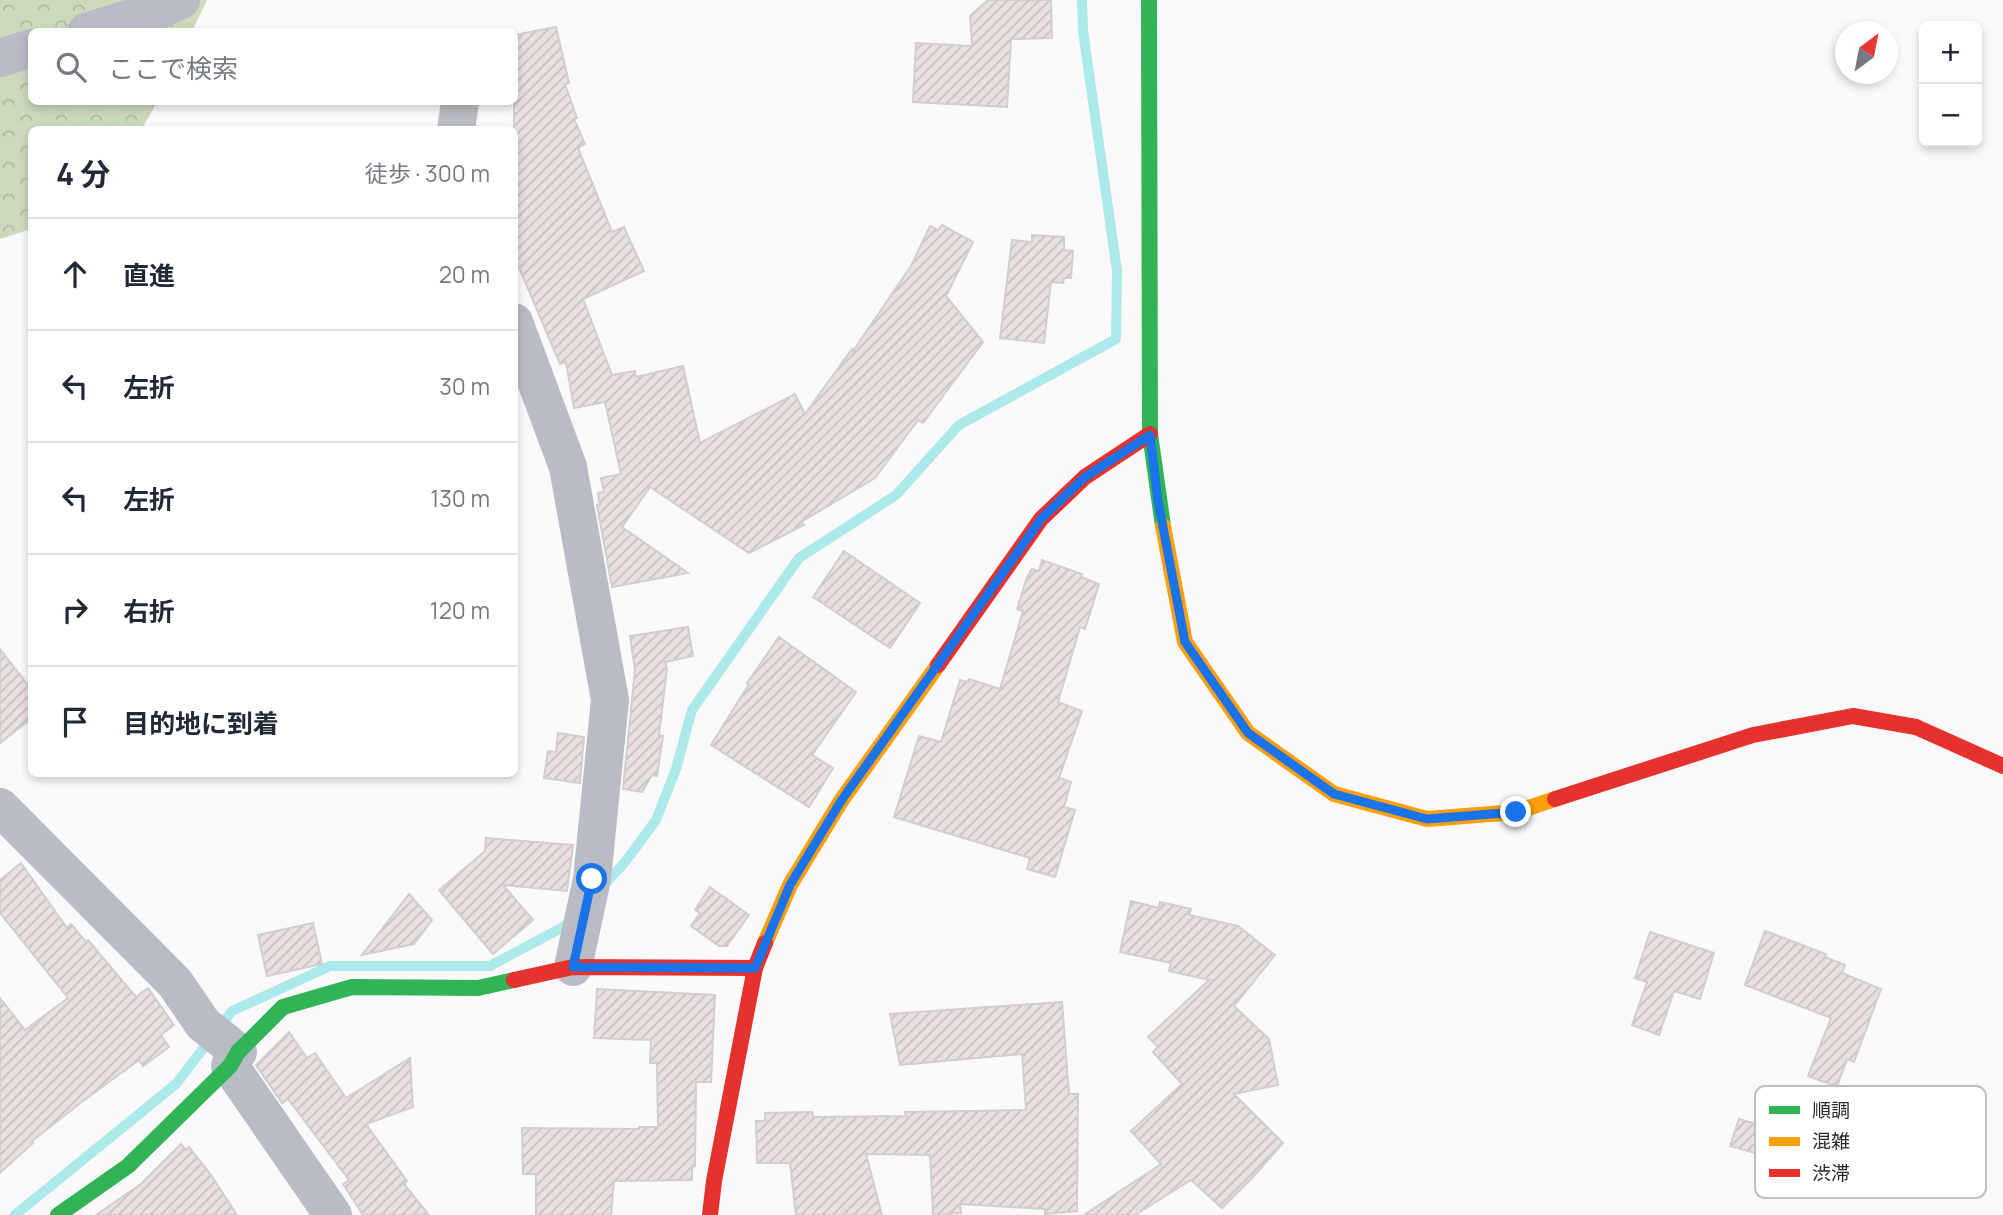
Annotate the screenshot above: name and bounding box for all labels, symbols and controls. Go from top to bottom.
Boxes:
north arrow [1835,21,1898,84]
map controls [1919,21,1982,147]
button: + [1919,21,1982,84]
search box [28,28,518,105]
icon: search [52,48,90,86]
text: ここで検索 [108,50,238,86]
button: − [1919,84,1982,147]
text: 4 分 [56,153,110,194]
text: 徒歩 · 300 m [365,157,490,189]
icon: ahead [56,255,94,293]
text: 直進 [123,257,175,293]
text: 20 m [439,258,490,290]
icon: left [56,367,94,405]
text: 左折 [123,369,175,405]
text: 30 m [439,370,490,402]
icon: left [56,479,94,517]
text: 左折 [123,481,175,517]
text: 130 m [430,482,490,514]
icon: right [56,591,94,629]
text: 右折 [123,593,175,629]
text: 120 m [430,594,490,626]
icon: arrive [56,703,94,741]
text: 目的地に到着 [123,705,279,741]
route end [1500,796,1531,827]
route start [576,863,607,894]
legend [1755,1086,1986,1198]
text: 順調 [1812,1097,1850,1123]
text: 混雑 [1812,1128,1850,1154]
text: 渋滞 [1812,1160,1850,1186]

